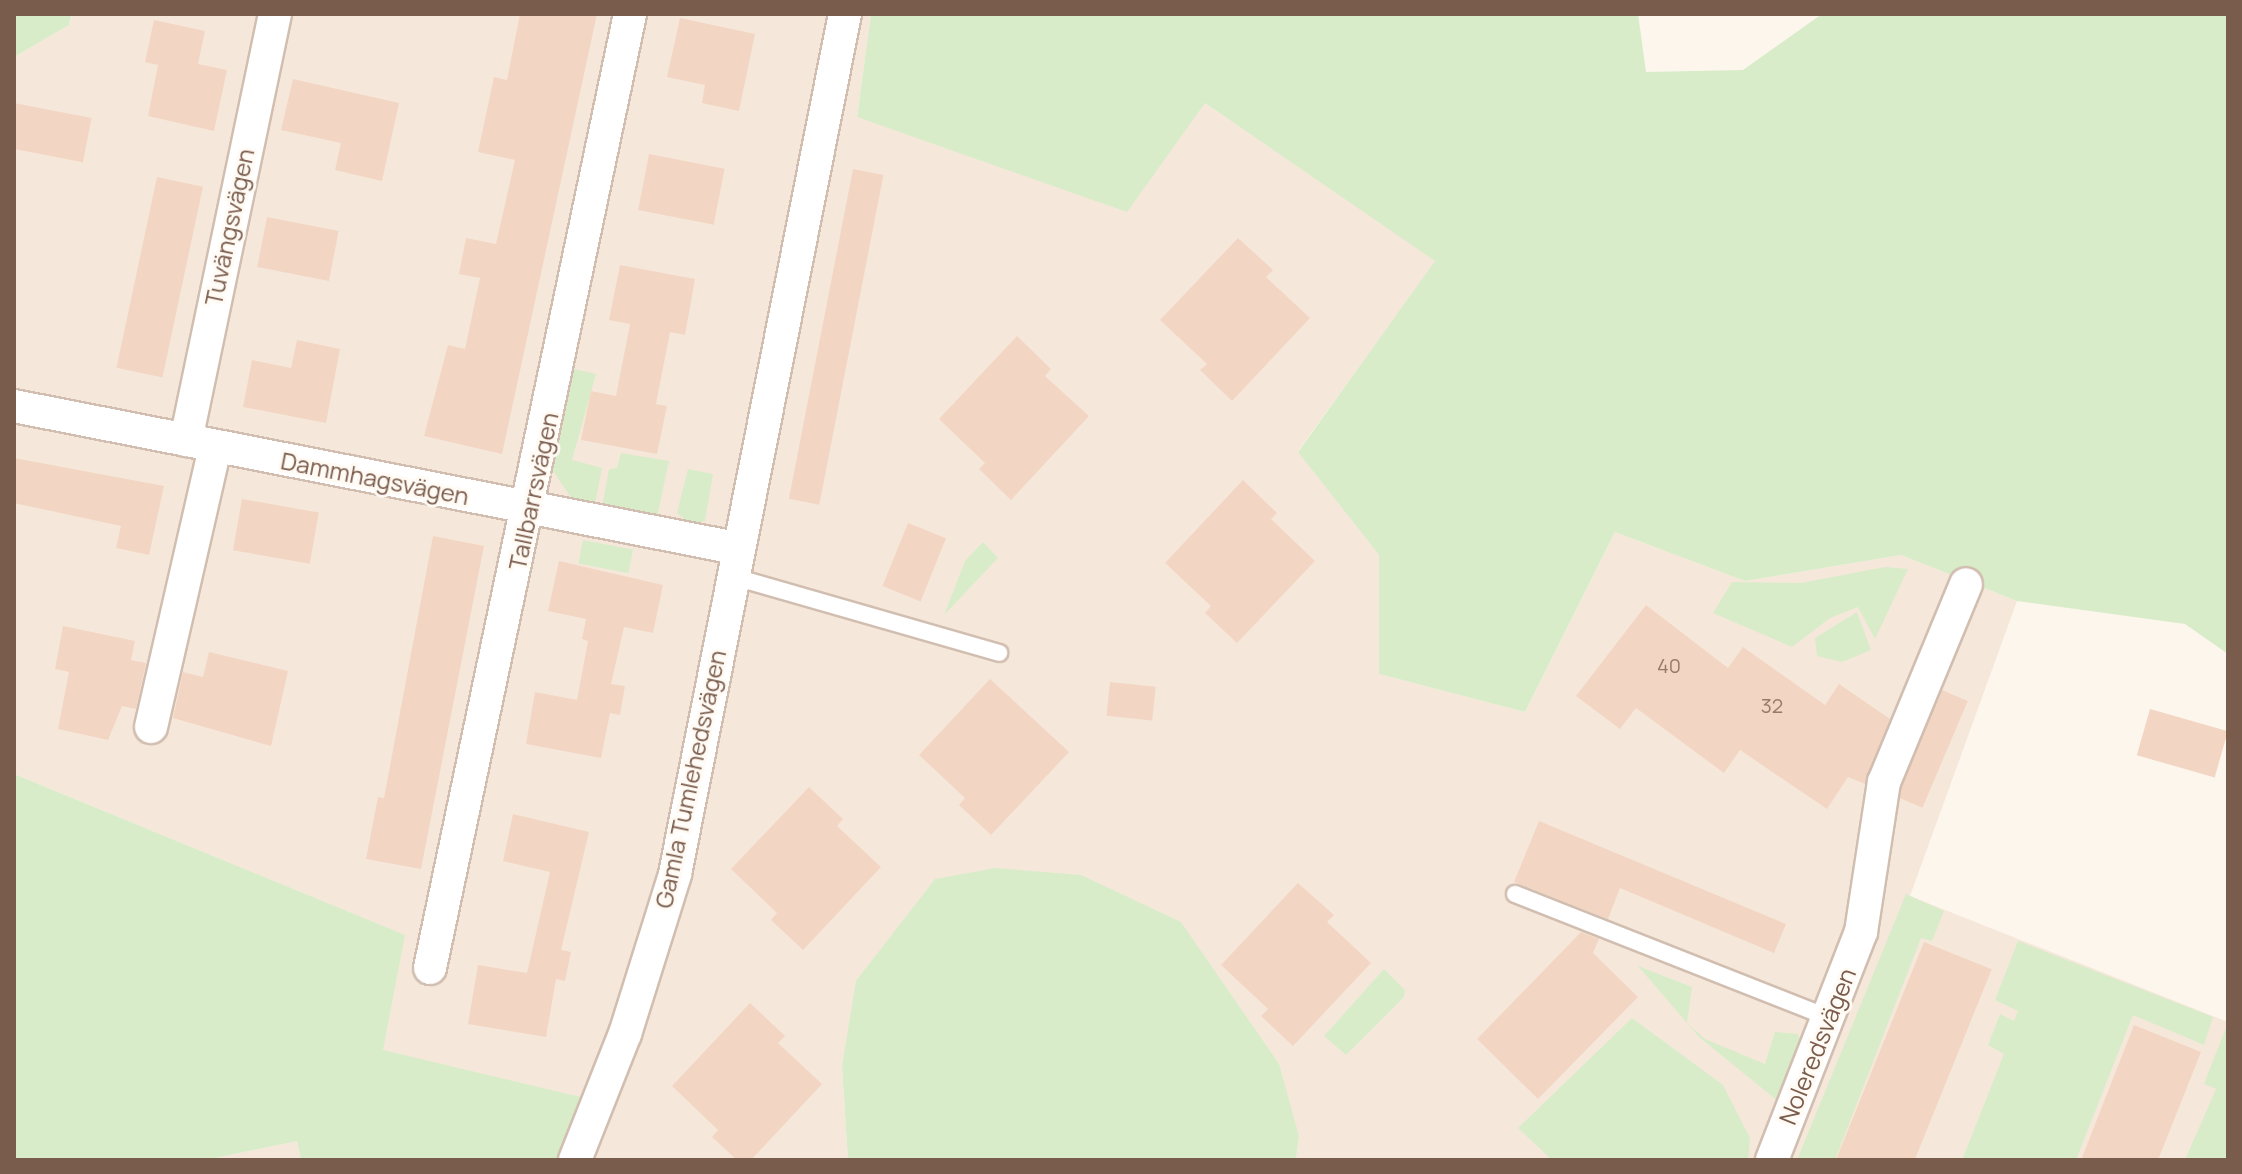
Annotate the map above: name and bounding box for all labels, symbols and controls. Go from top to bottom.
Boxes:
street label: Tuvängsvägen [198,146,260,308]
street label: Tallbarrsvägen [502,409,564,573]
street label: Dammhagsvägen [279,446,471,510]
street label: Gamla Tumlehedsvägen [649,647,731,911]
house number: 40 [1657,653,1681,677]
house number: 32 [1761,693,1783,717]
street label: Noleredsvägen [1773,964,1861,1128]

